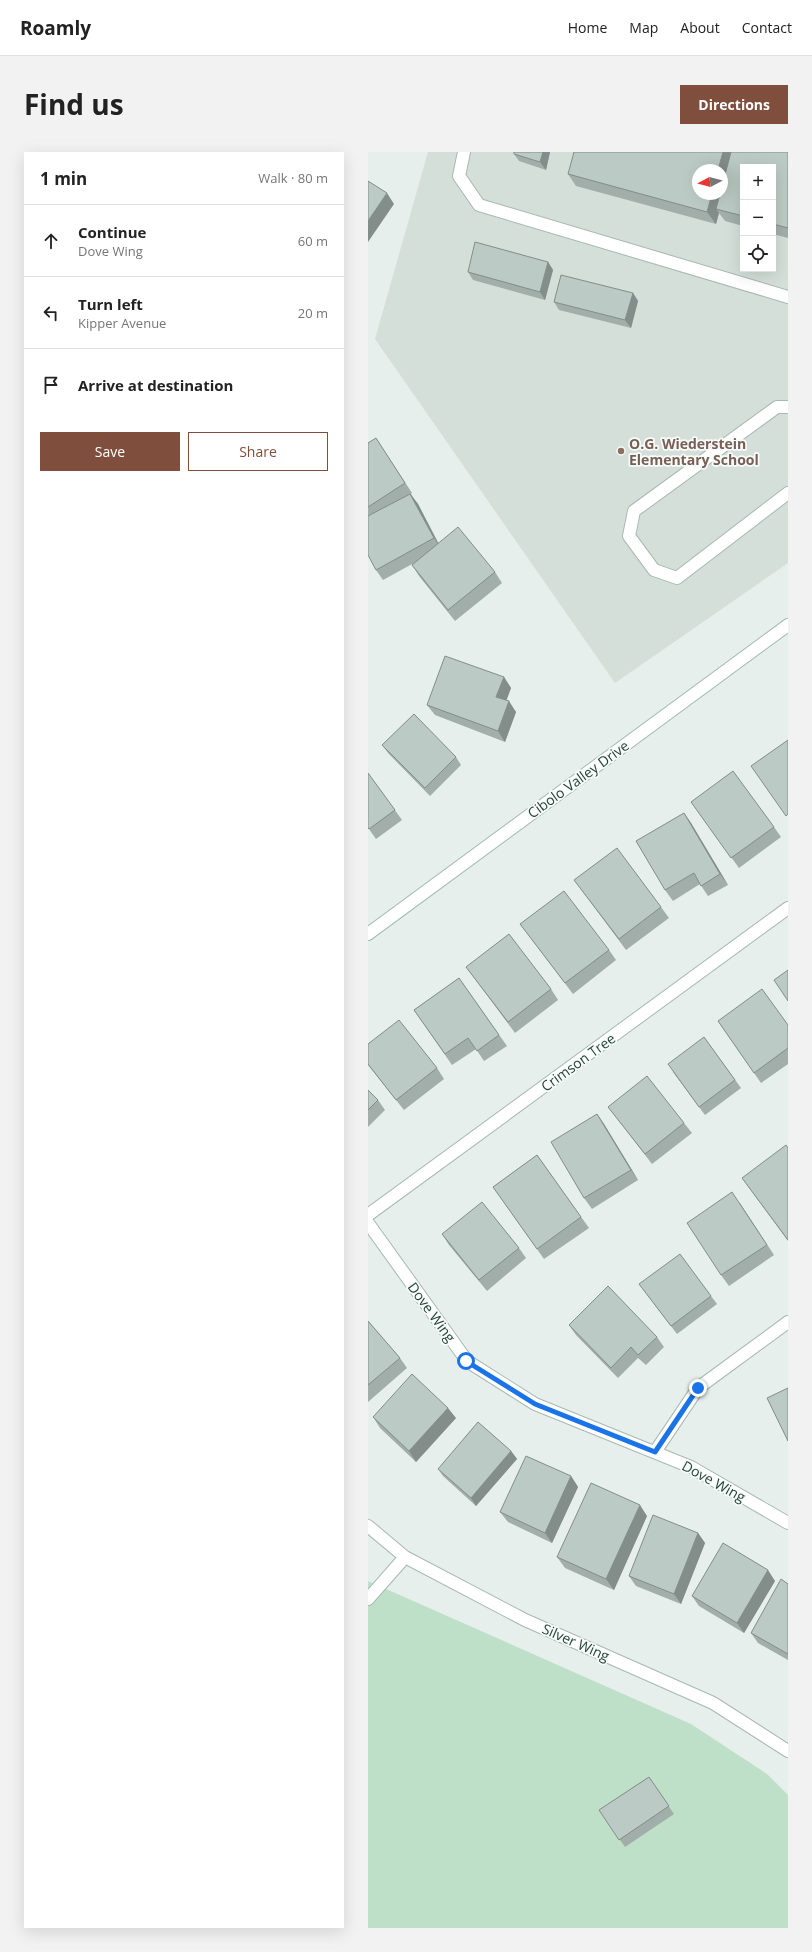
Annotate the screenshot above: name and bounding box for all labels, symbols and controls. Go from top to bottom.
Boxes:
text: Roamly [20,15,91,41]
text: Home [568,18,607,37]
text: Map [629,18,658,37]
text: About [680,18,720,37]
text: Contact [742,18,792,37]
text: Find us [24,85,124,123]
button: Directions [680,85,788,124]
north arrow [692,164,728,200]
map controls [740,164,776,272]
button: + [740,164,776,200]
text: 1 min [40,167,87,190]
text: Walk · 80 m [258,169,328,187]
button: − [740,200,776,236]
text: Continue [78,222,146,242]
icon: ahead [40,230,62,252]
text: 60 m [298,232,328,250]
button: locate [740,236,776,272]
text: Dove Wing [78,242,143,260]
text: Turn left [78,294,143,314]
icon: left [40,302,62,324]
text: 20 m [298,304,328,322]
text: Kipper Avenue [78,314,166,332]
icon: arrive [40,374,62,396]
text: Arrive at destination [78,375,233,395]
button: Save [40,432,180,471]
button: Share [188,432,328,471]
place label: O.G. Wiederstein Elementary School [629,434,759,469]
marker: O.G. Wiederstein Elementary School [616,446,626,456]
street label: Cibolo Valley Drive [524,736,633,822]
street label: Crimson Tree [537,1029,619,1095]
street label: Dove Wing [404,1278,460,1346]
route start [457,1352,475,1370]
route end [689,1379,707,1397]
street label: Dove Wing [679,1456,749,1506]
street label: Silver Wing [539,1619,613,1665]

